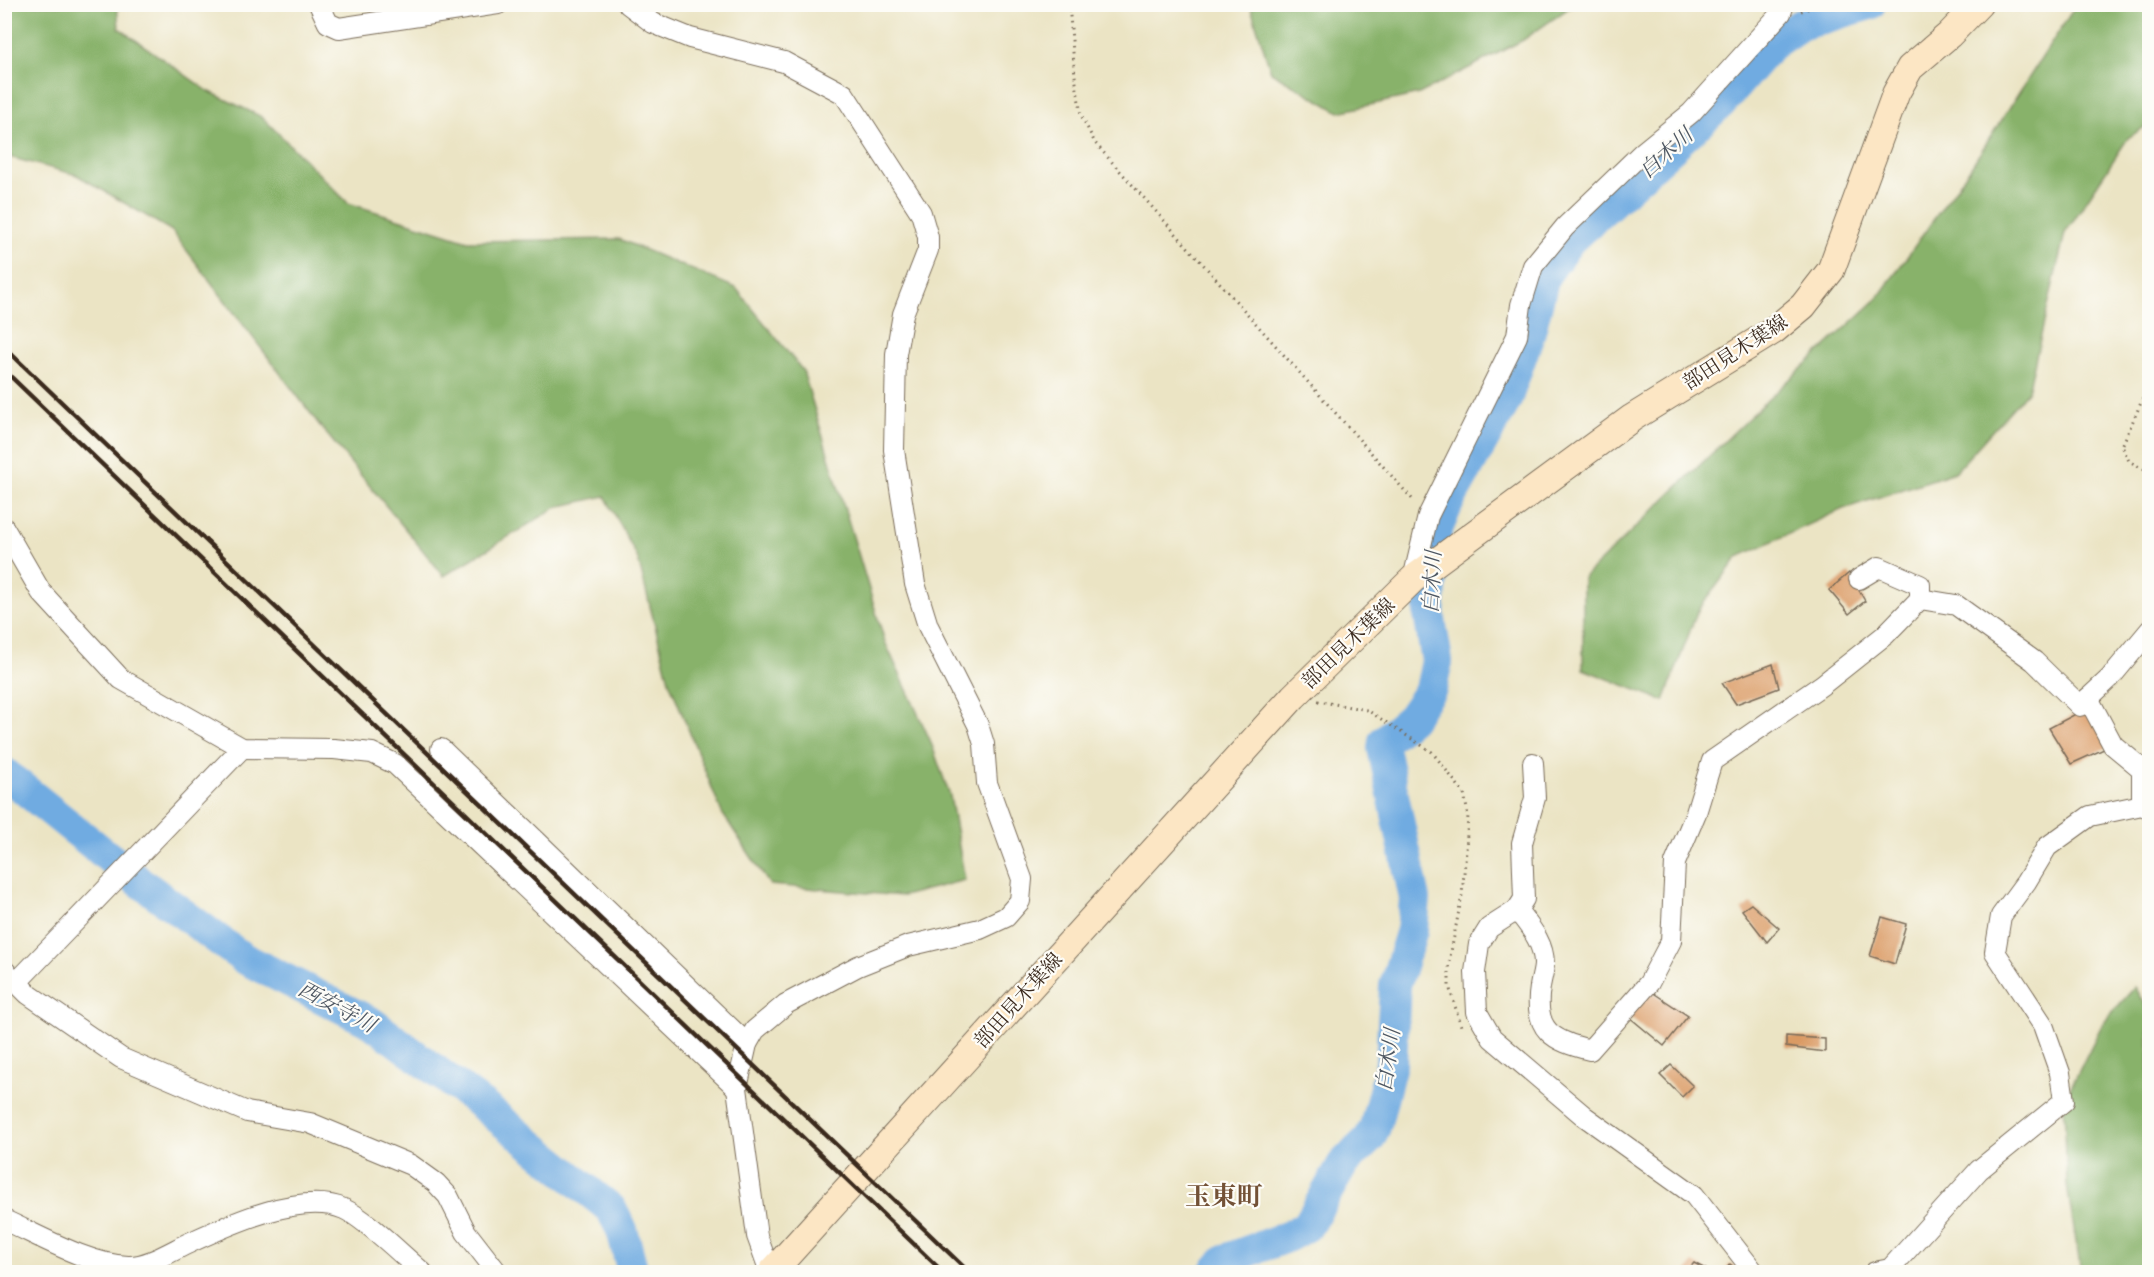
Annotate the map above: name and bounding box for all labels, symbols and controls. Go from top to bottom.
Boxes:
water label: 白木川 [1634,121,1700,184]
street label: 部田見木葉線 [1678,309,1792,396]
water label: 白木川 [1417,548,1448,614]
street label: 部田見木葉線 [1297,593,1400,694]
street label: 部田見木葉線 [969,947,1068,1053]
water label: 西安寺川 [293,976,382,1040]
water label: 白木川 [1371,1025,1407,1093]
district label: 玉東町 [1185,1181,1263,1213]

